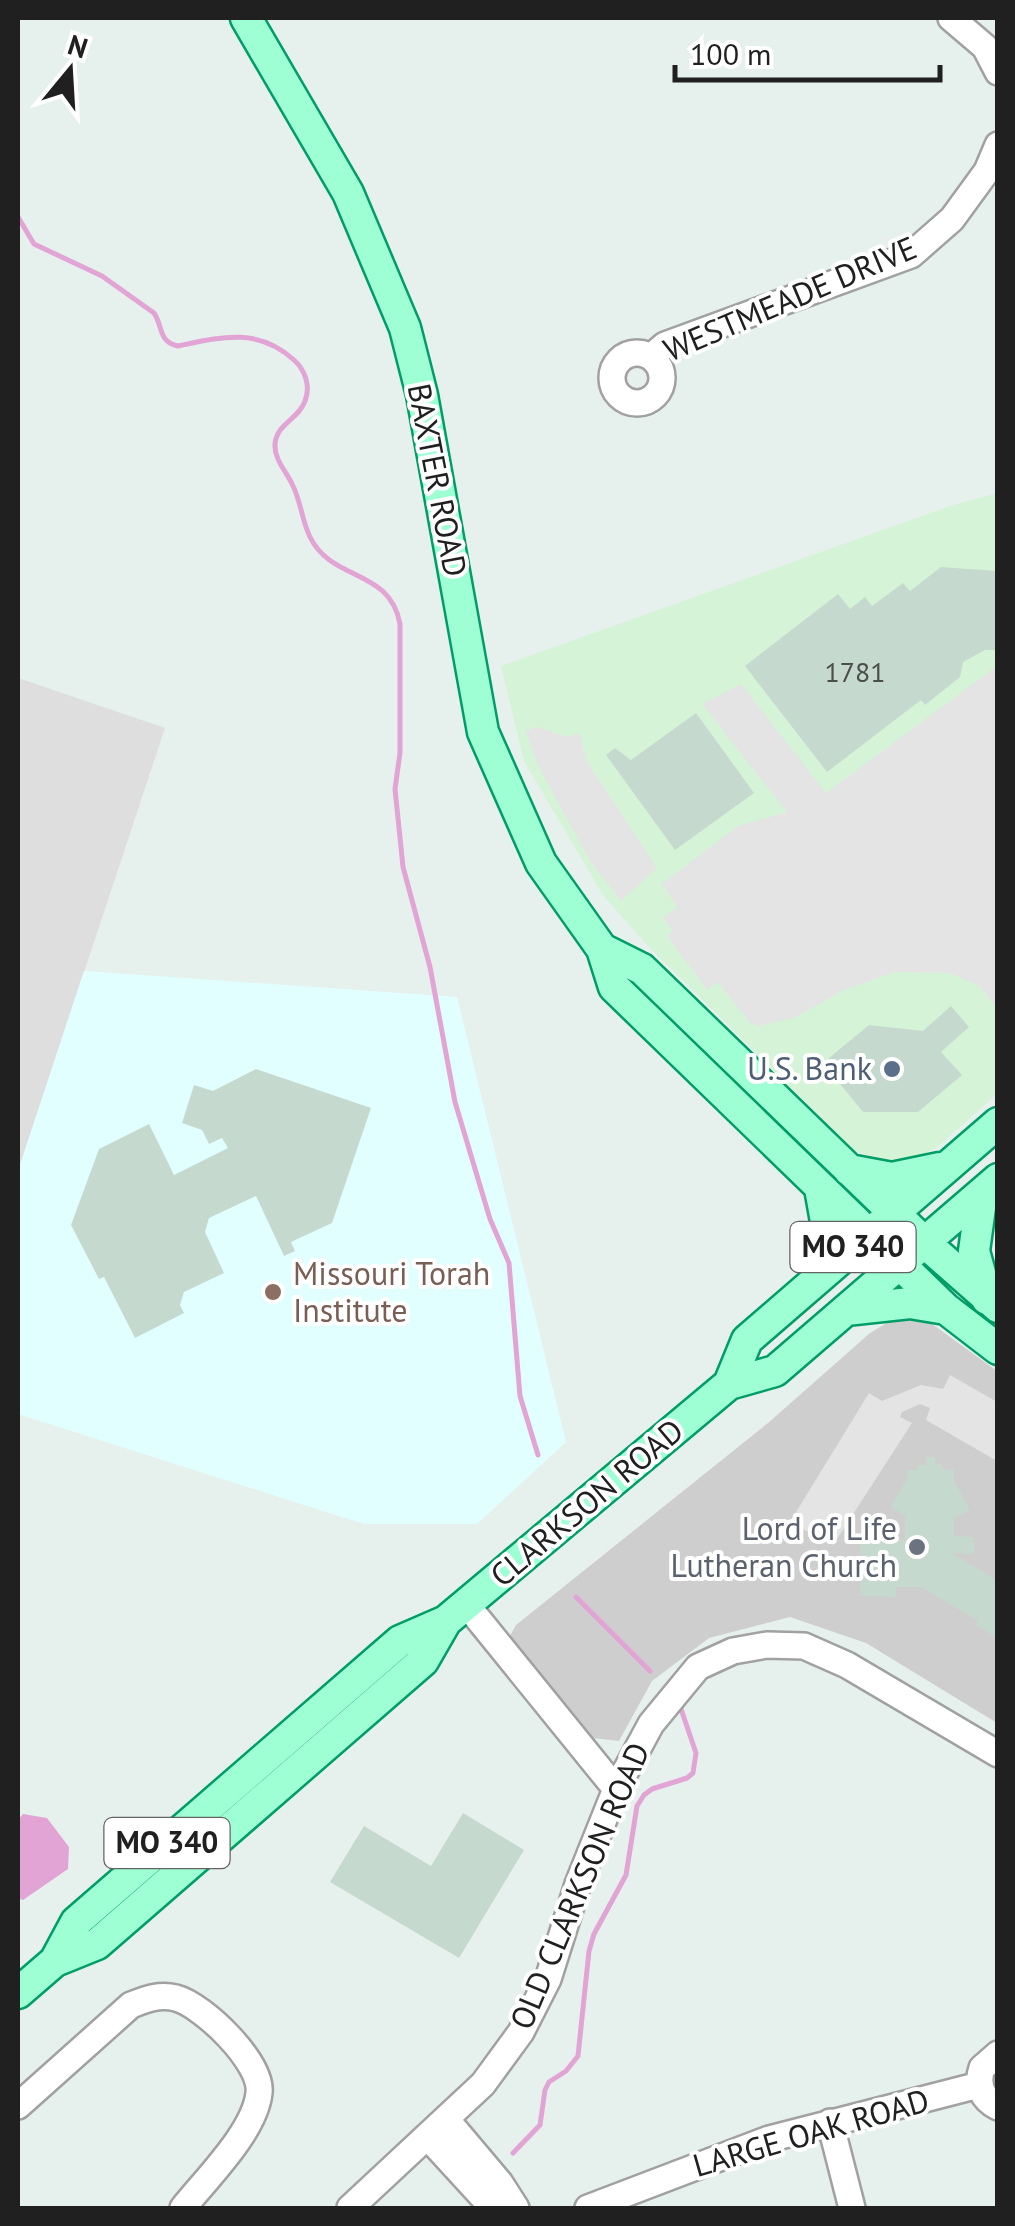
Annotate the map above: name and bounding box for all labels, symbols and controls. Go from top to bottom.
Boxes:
north arrow [20,20,120,120]
scale bar [675,20,940,82]
text: N [63,25,92,66]
text: 100 m [690,34,771,73]
street label: WESTMEADE DRIVE [657,226,922,370]
street label: BAXTER ROAD [399,380,477,580]
house number: 1781 [824,653,886,690]
place label: U.S. Bank [747,1047,873,1089]
marker: U.S. Bank [881,1058,903,1080]
road number: MO 340 [790,1222,916,1272]
place label: Missouri Torah Institute [293,1252,490,1331]
marker: Missouri Torah Institute [262,1281,284,1303]
street label: CLARKSON ROAD [481,1409,692,1595]
place label: Lord of Life Lutheran Church [671,1507,897,1586]
marker: Lord of Life Lutheran Church [906,1536,928,1558]
street label: OLD CLARKSON ROAD [500,1736,658,2035]
road number: MO 340 [104,1818,230,1868]
street label: LARGE OAK ROAD [688,2078,934,2186]

